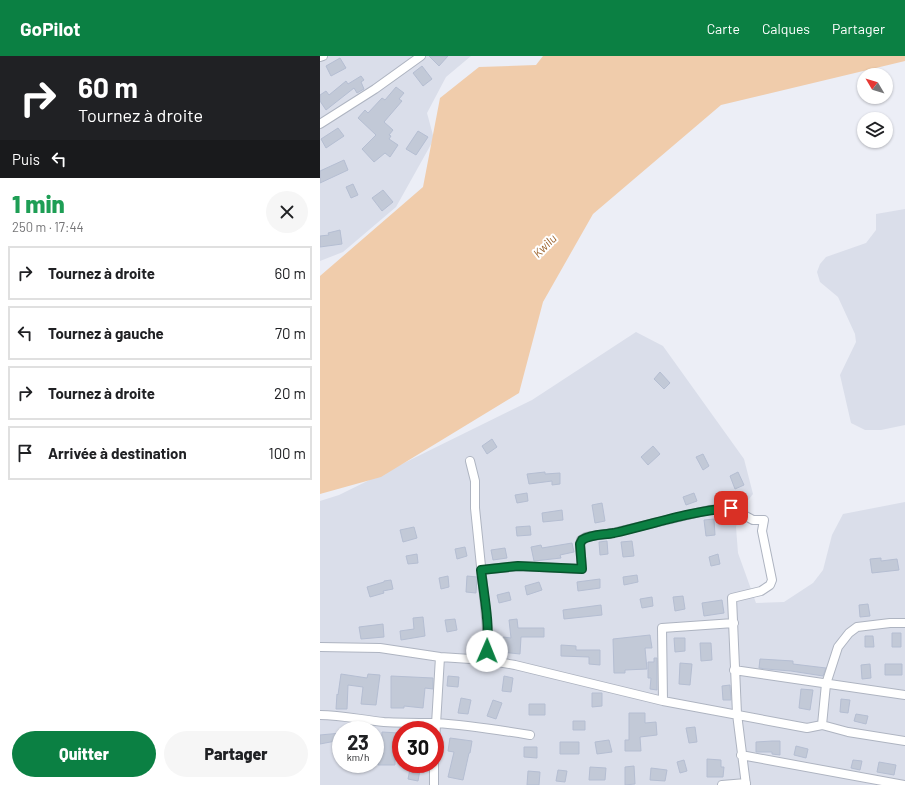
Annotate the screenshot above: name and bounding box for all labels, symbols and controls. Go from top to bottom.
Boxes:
text: GoPilot [20,17,81,40]
text: Carte [707,20,740,37]
text: Calques [762,20,810,37]
text: Partager [832,20,885,37]
north arrow [857,68,893,104]
map controls [857,68,893,148]
text: 60 m [78,70,138,104]
icon: right [12,72,64,124]
text: Tournez à droite [78,104,203,126]
button: layers [857,112,893,148]
icon: left [48,148,70,170]
text: Puis [12,150,40,168]
text: 1 min [12,189,65,218]
button: close [266,191,308,233]
text: 250 m · 17:44 [12,219,84,235]
water label: Kwilu [530,231,559,260]
icon: right [14,262,36,284]
text: Tournez à droite [48,264,155,282]
text: 60 m [274,264,306,282]
icon: left [14,322,36,344]
text: Tournez à gauche [48,324,164,342]
text: 70 m [275,324,306,342]
icon: right [14,382,36,404]
text: Tournez à droite [48,384,155,402]
text: 20 m [274,384,306,402]
icon: arrive [14,442,36,464]
text: Arrivée à destination [48,444,187,462]
text: 100 m [268,444,306,462]
pin [714,491,748,525]
icon: arrive [720,497,742,519]
position arrow [466,630,508,672]
speed limit sign: 30 [392,721,444,773]
text: 23 [347,730,369,754]
button: Quitter [12,731,156,777]
button: Partager [164,731,308,777]
text: km/h [347,751,369,763]

